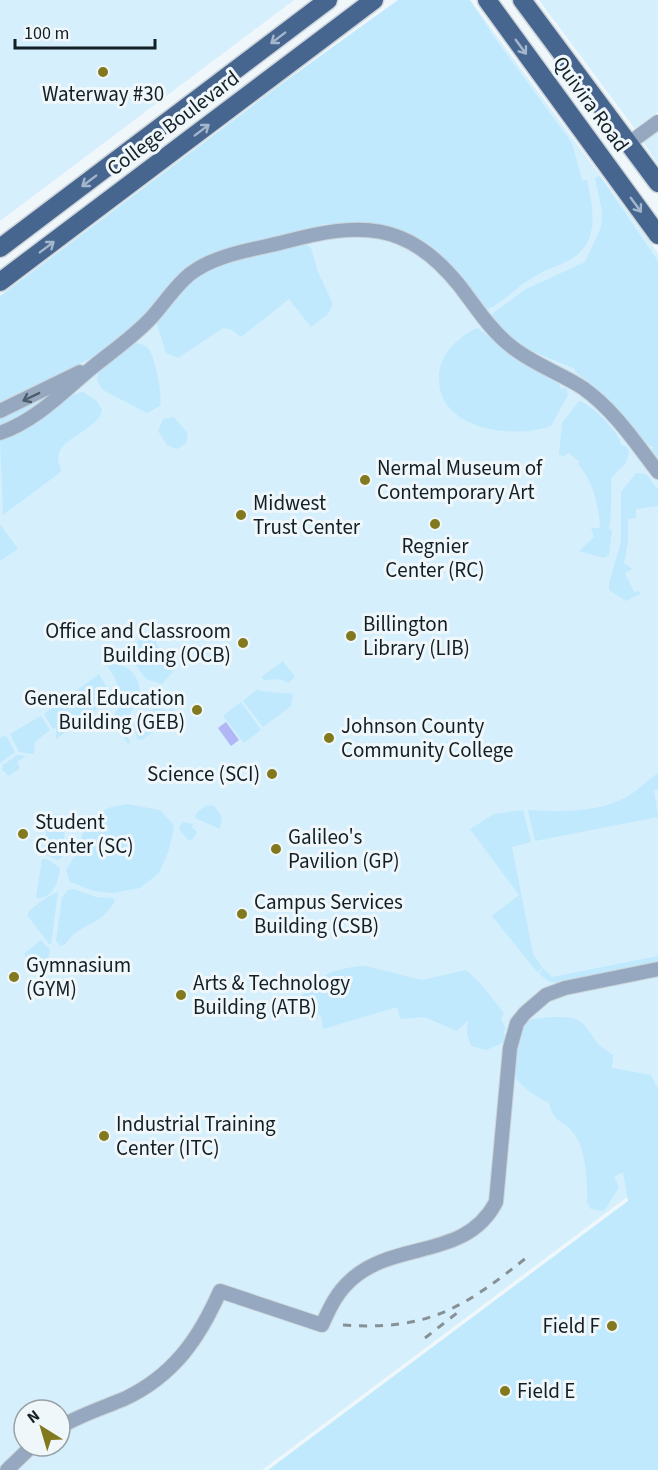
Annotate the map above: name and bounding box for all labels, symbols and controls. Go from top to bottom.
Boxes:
scale bar [15,12,154,50]
text: 100 m [24,21,69,46]
one-way arrow [270,32,286,44]
one-way arrow [515,39,527,55]
street label: Quivira Road [546,50,636,158]
street label: College Boulevard [100,63,246,183]
marker: Waterway #30 [96,65,110,79]
place label: Waterway #30 [42,79,164,109]
one-way arrow [194,123,210,136]
one-way arrow [81,175,97,187]
one-way arrow [630,196,642,212]
one-way arrow [38,241,54,253]
one-way arrow [22,392,40,404]
place label: Nermal Museum of Contemporary Art [377,453,543,507]
marker: Nermal Museum of Contemporary Art [358,473,372,487]
place label: Midwest Trust Center [253,488,361,542]
marker: Midwest Trust Center [234,508,248,522]
marker: Regnier Center (RC) [428,517,442,531]
place label: Regnier Center (RC) [385,531,485,585]
place label: Billington Library (LIB) [363,609,470,663]
place label: Office and Classroom Building (OCB) [45,616,231,670]
marker: Billington Library (LIB) [344,629,358,643]
marker: Office and Classroom Building (OCB) [236,636,250,650]
place label: General Education Building (GEB) [24,683,185,737]
marker: General Education Building (GEB) [190,703,204,717]
place label: Johnson County Community College [341,711,513,765]
marker: Johnson County Community College [322,731,336,745]
place label: Science (SCI) [147,759,260,789]
marker: Science (SCI) [265,767,279,781]
place label: Student Center (SC) [35,807,134,861]
place label: Galileo's Pavilion (GP) [288,822,400,876]
marker: Student Center (SC) [16,827,30,841]
marker: Galileo's Pavilion (GP) [269,842,283,856]
place label: Campus Services Building (CSB) [254,887,403,941]
marker: Campus Services Building (CSB) [235,907,249,921]
place label: Gymnasium (GYM) [26,950,131,1004]
place label: Arts & Technology Building (ATB) [193,968,350,1022]
marker: Gymnasium (GYM) [7,970,21,984]
marker: Arts & Technology Building (ATB) [174,988,188,1002]
place label: Industrial Training Center (ITC) [116,1109,276,1163]
marker: Industrial Training Center (ITC) [97,1129,111,1143]
place label: Field F [542,1311,600,1341]
marker: Field F [605,1319,619,1333]
place label: Field E [517,1376,575,1406]
marker: Field E [498,1384,512,1398]
north arrow [12,1398,72,1458]
text: N [23,1405,44,1429]

